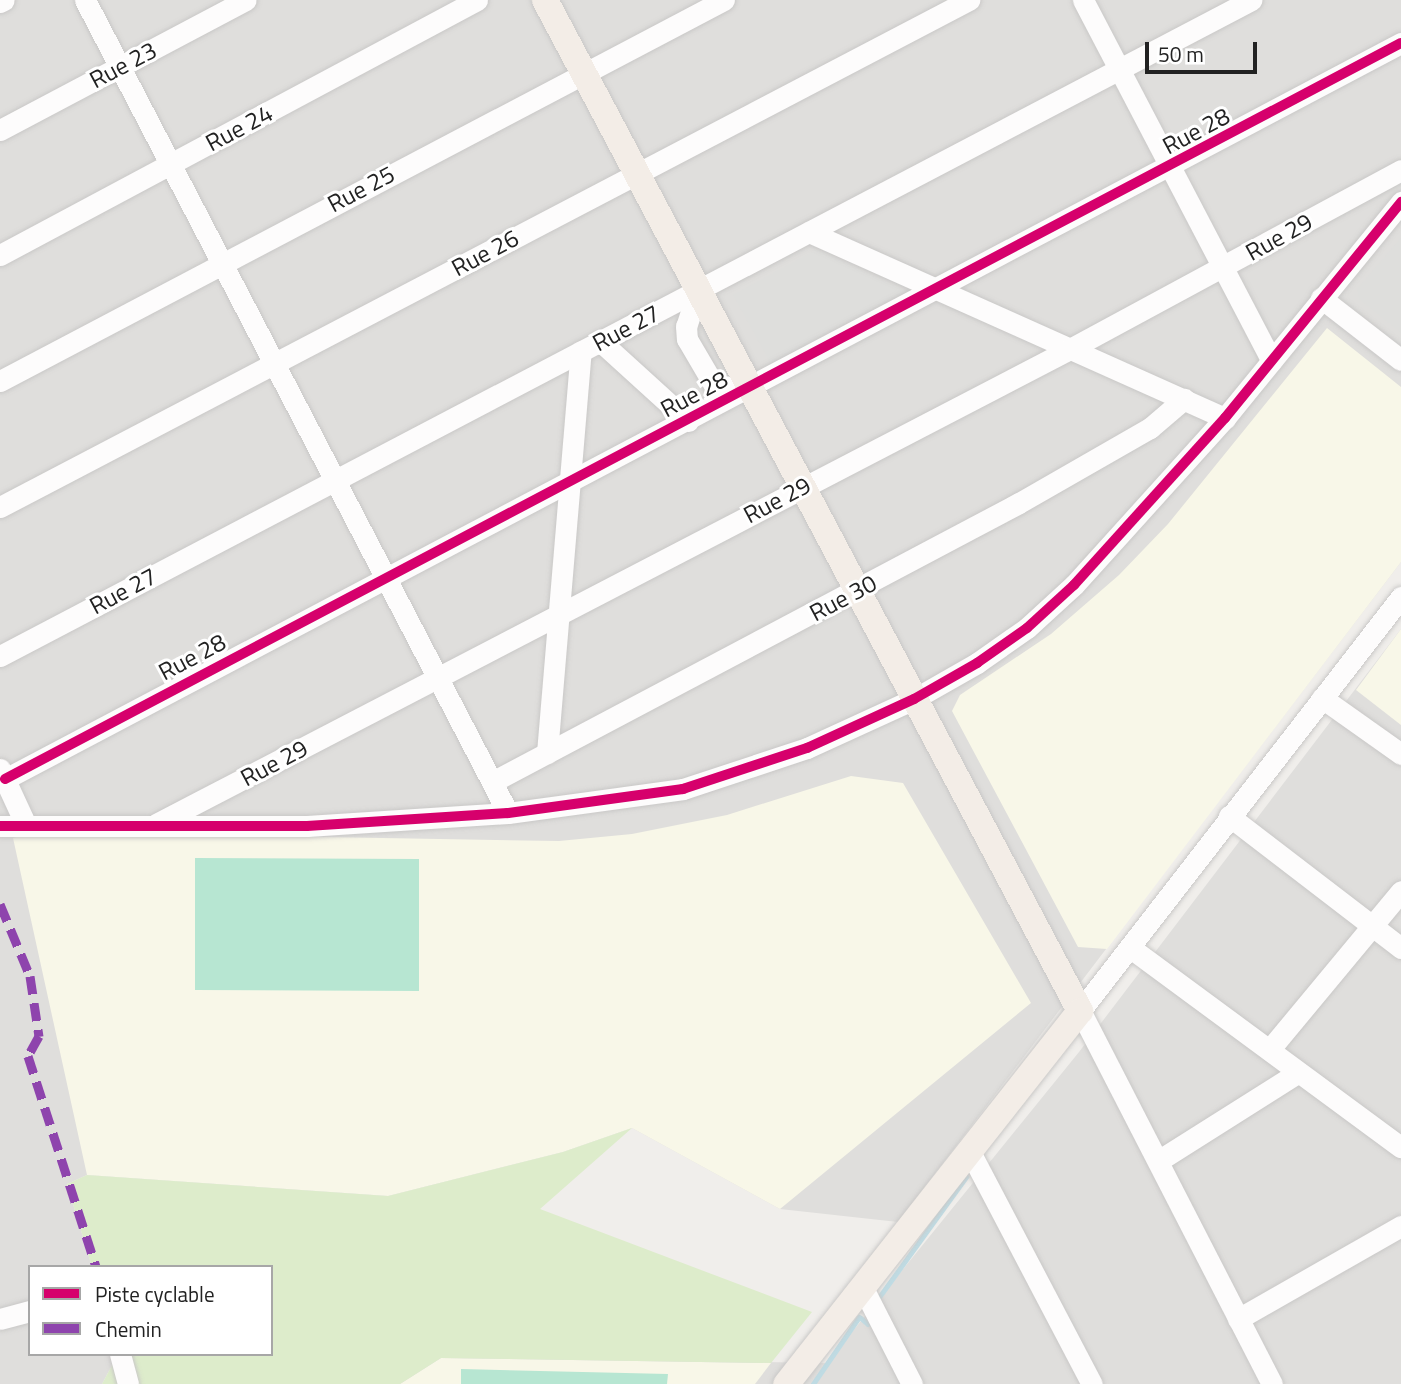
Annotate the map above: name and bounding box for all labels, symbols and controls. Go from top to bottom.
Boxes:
scale bar [1149,28,1261,72]
street label: Rue 23 [85,35,161,95]
text: 50 m [1158,38,1204,70]
street label: Rue 24 [201,98,277,158]
street label: Rue 28 [1158,101,1234,161]
street label: Rue 25 [323,159,399,219]
street label: Rue 29 [1241,207,1317,267]
street label: Rue 26 [447,223,523,283]
street label: Rue 27 [588,298,664,358]
street label: Rue 28 [656,364,732,424]
street label: Rue 29 [739,470,815,530]
street label: Rue 27 [85,561,161,621]
street label: Rue 30 [805,568,881,628]
street label: Rue 28 [154,627,230,687]
street label: Rue 29 [236,733,312,793]
legend [28,1265,273,1356]
text: Piste cyclable [95,1278,215,1310]
text: Chemin [95,1313,162,1345]

